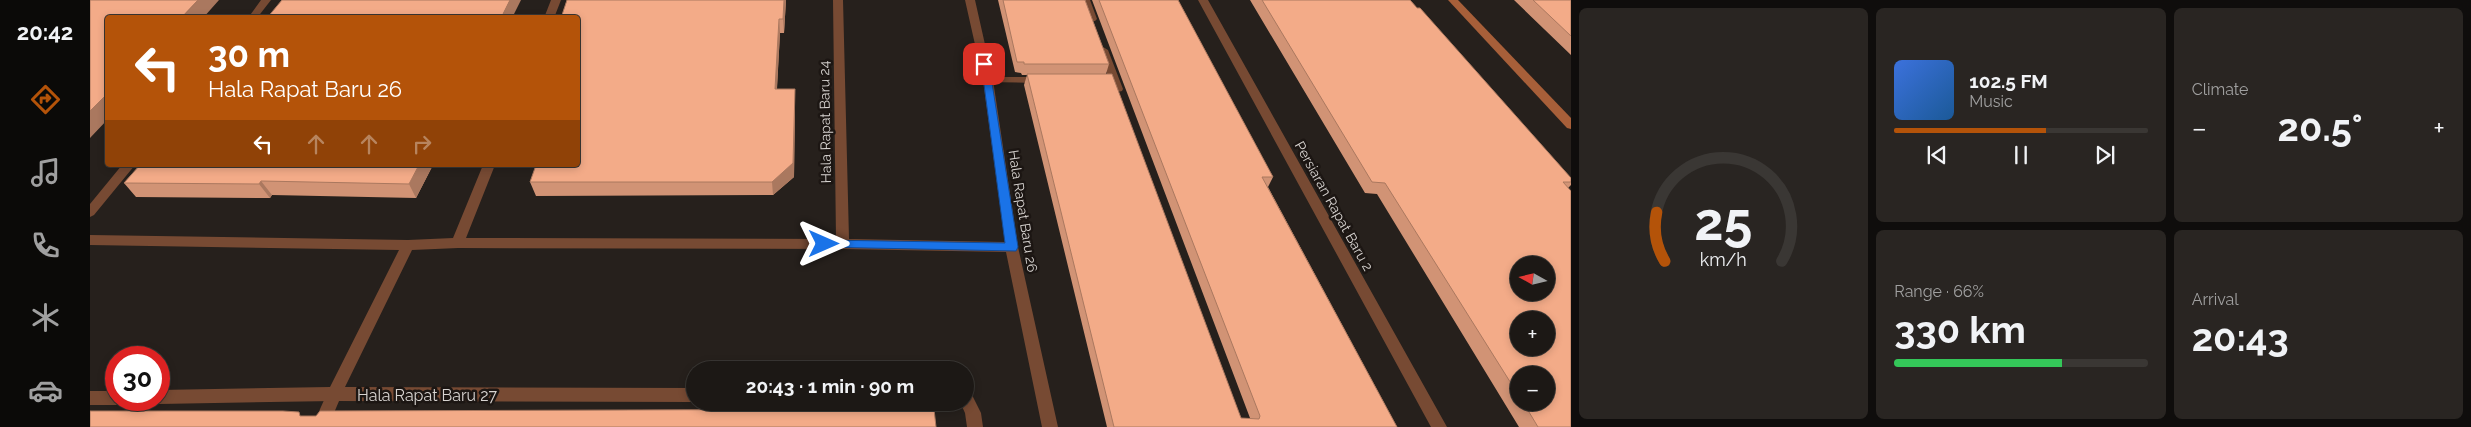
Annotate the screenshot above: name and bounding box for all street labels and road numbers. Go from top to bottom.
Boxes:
street label: Hala Rapat Baru 24 [816,60,834,183]
street label: Persiaran Rapat Baru 2 [1292,138,1376,274]
street label: Hala Rapat Baru 26 [1005,149,1041,273]
street label: Hala Rapat Baru 27 [357,386,497,405]

